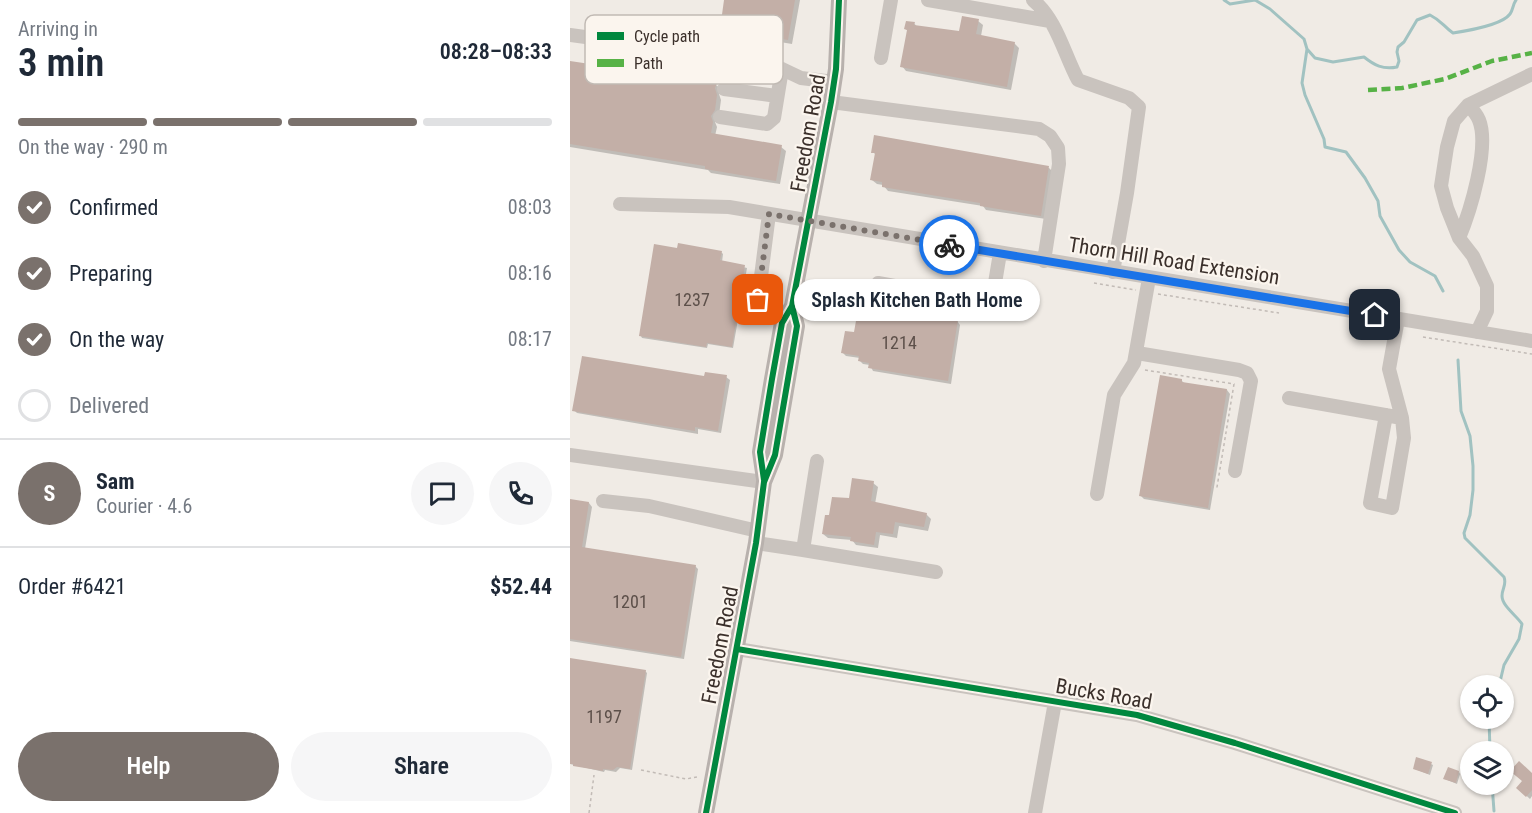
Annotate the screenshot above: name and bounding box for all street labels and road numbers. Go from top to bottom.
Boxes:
street label: Freedom Road [786,72,830,194]
street label: Thorn Hill Road Extension [1067,232,1281,290]
street label: Freedom Road [697,584,743,706]
street label: Bucks Road [1054,674,1154,714]

